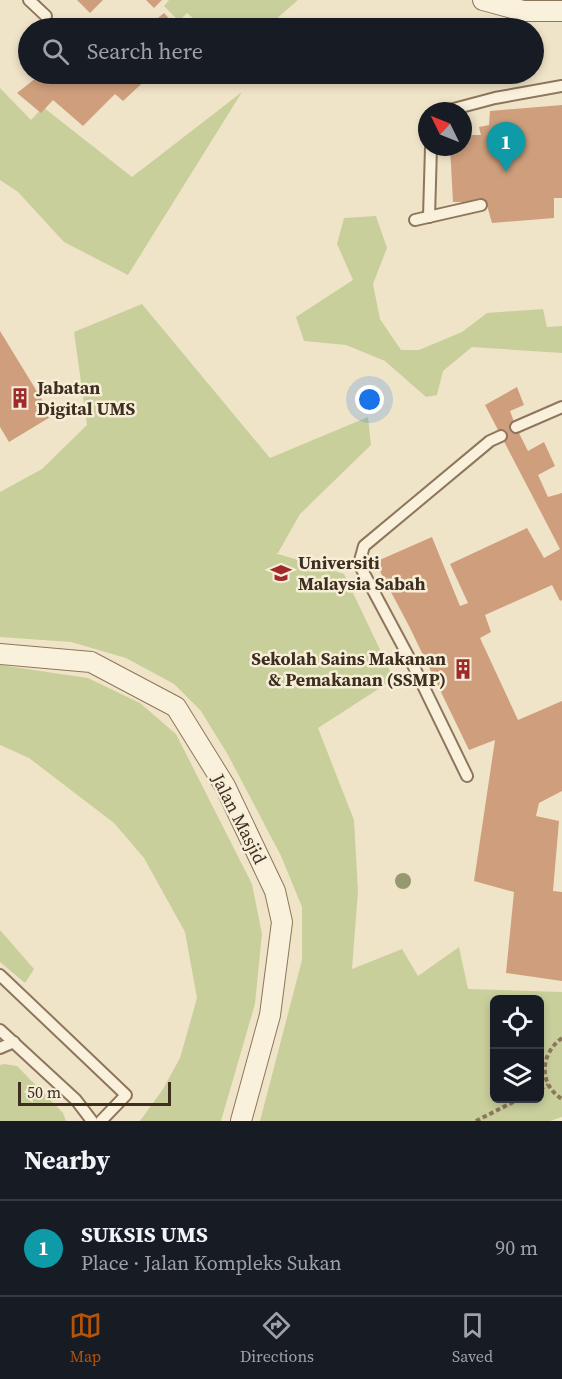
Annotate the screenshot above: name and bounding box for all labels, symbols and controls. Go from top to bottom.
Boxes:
search box [18,18,544,84]
icon: search [39,35,72,68]
text: Search here [87,36,203,66]
north arrow [418,102,472,156]
pin: 1 [486,122,526,172]
place label: Jabatan Digital UMS [36,375,136,421]
your location [355,385,384,414]
building icon: Jabatan Digital UMS [8,386,32,410]
place label: Universiti Malaysia Sabah [298,550,426,596]
school or university icon: Universiti Malaysia Sabah [269,561,293,585]
place label: Sekolah Sains Makanan & Pemakanan (SSMP) [251,646,446,692]
building icon: Sekolah Sains Makanan & Pemakanan (SSMP) [451,657,475,681]
street label: Jalan Masjid [206,768,273,868]
map controls [490,995,544,1103]
button: locate [490,995,544,1049]
button: layers [490,1049,544,1103]
scale bar [18,1079,171,1106]
text: 50 m [27,1081,61,1103]
text: Nearby [24,1142,110,1178]
text: SUKSIS UMS [81,1219,208,1249]
text: 1 [38,1234,49,1262]
text: 90 m [495,1234,538,1262]
text: Place · Jalan Kompleks Sukan [81,1249,342,1277]
tab: Map [69,1309,102,1367]
tab: Directions [240,1309,314,1367]
tab: Saved [452,1309,493,1367]

